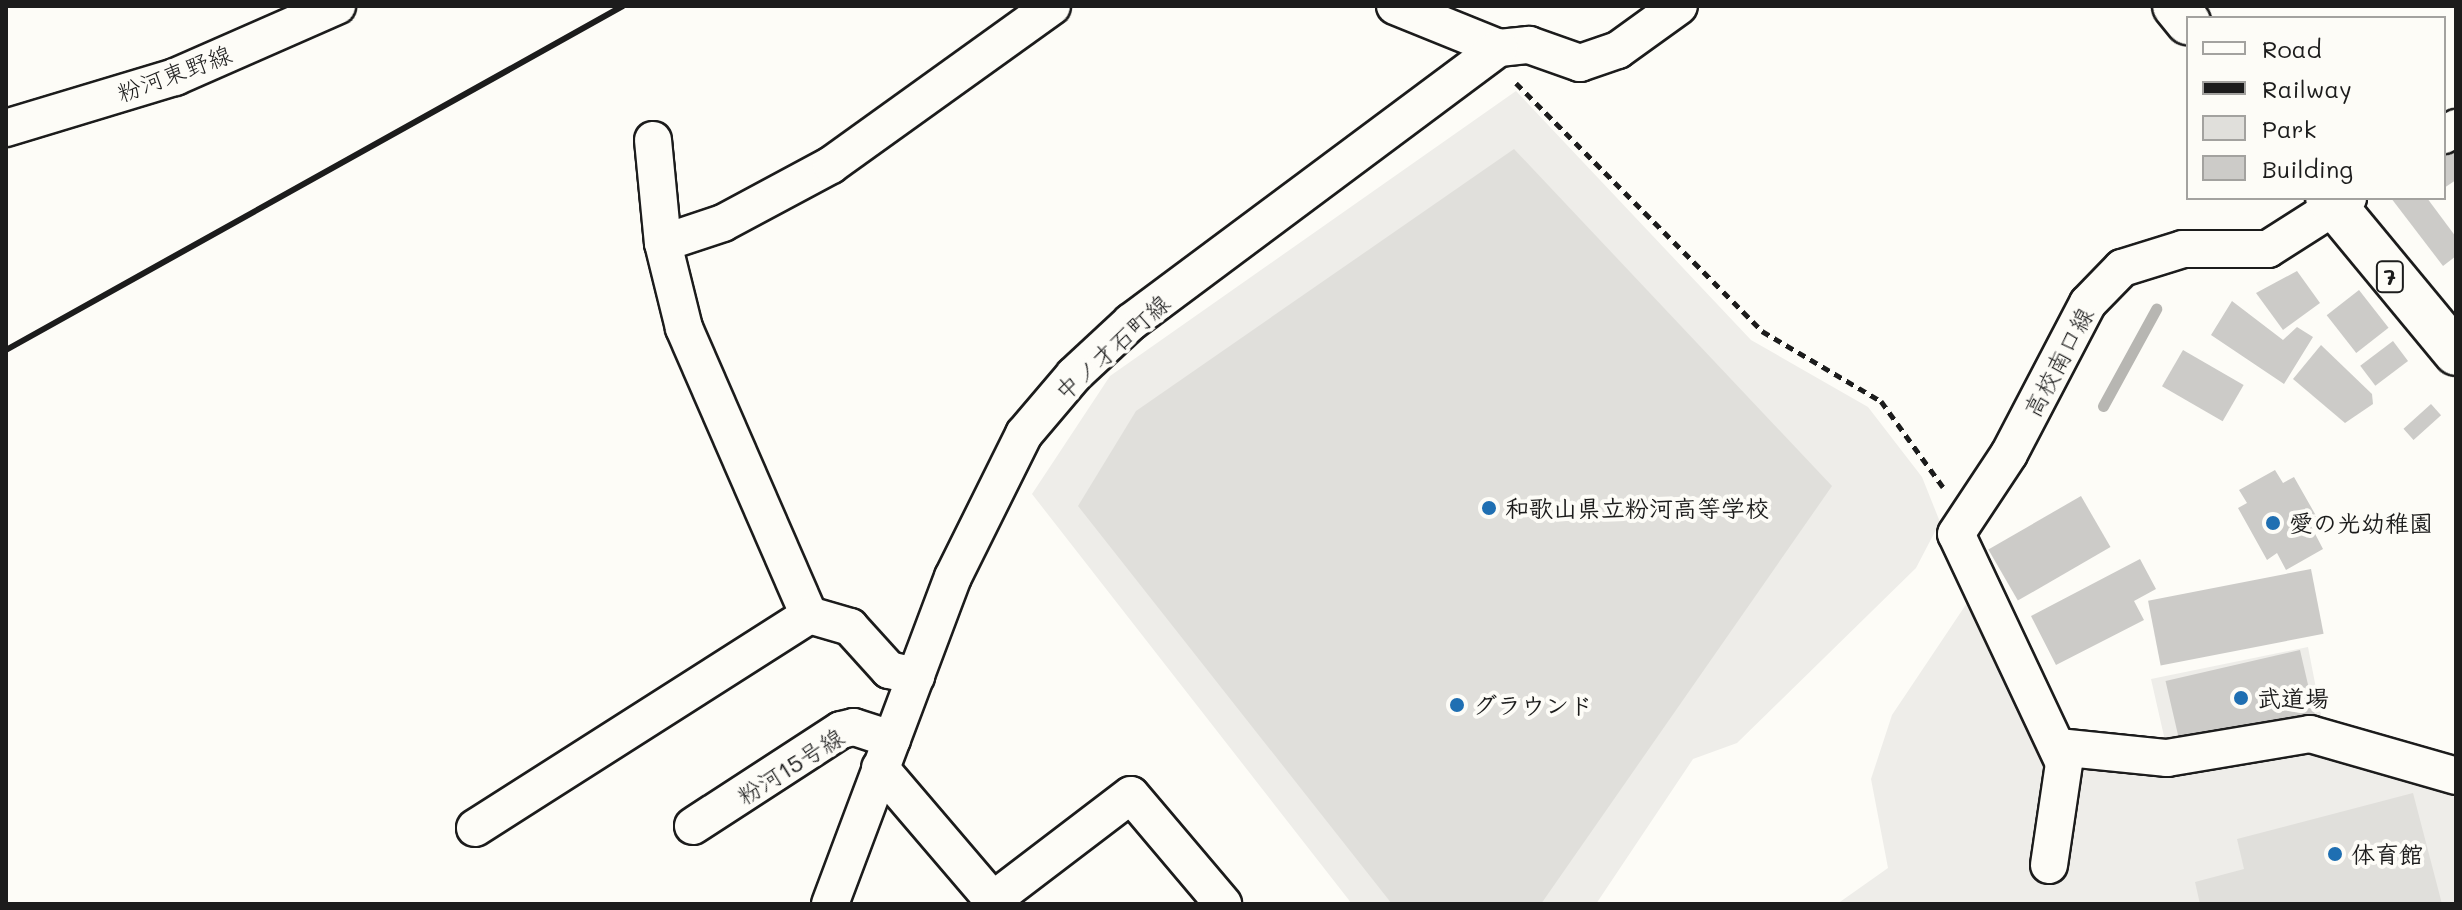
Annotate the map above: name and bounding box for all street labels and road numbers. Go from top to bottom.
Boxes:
street label: 粉河東野線 [113,39,235,107]
road number: 7 [2374,259,2406,295]
street label: 中ノ才石町線 [1049,288,1175,406]
street label: 高校南口線 [2017,302,2099,422]
street label: 粉河15号線 [731,722,849,810]

